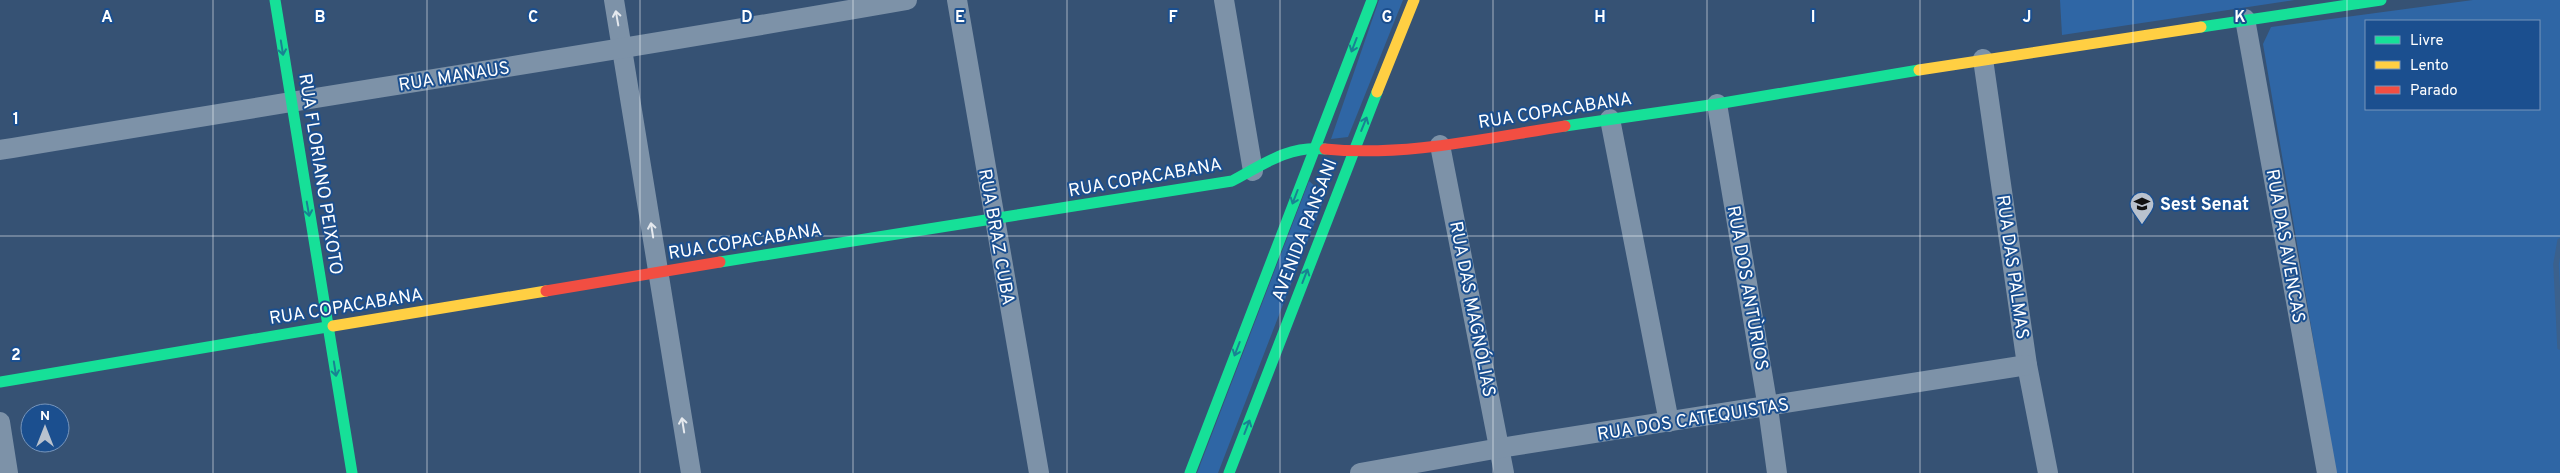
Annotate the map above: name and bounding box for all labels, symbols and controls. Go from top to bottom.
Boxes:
text: A [101,8,113,28]
text: B [314,8,326,28]
text: C [528,8,538,28]
text: D [741,8,753,28]
text: E [955,8,965,28]
text: F [1168,8,1178,28]
text: G [1382,8,1392,28]
text: H [1594,8,1606,28]
text: I [1811,8,1815,28]
text: J [2023,8,2031,28]
text: K [2234,8,2246,28]
one-way arrow [612,10,622,26]
legend [2365,20,2540,110]
text: Livre [2410,32,2444,51]
one-way arrow [1349,37,1358,53]
one-way arrow [277,40,287,56]
street label: RUA MANAUS [397,57,511,98]
text: Lento [2410,57,2449,76]
street label: RUA FLORIANO PEIXOTO [292,72,347,277]
text: Parado [2410,82,2458,101]
street label: RUA COPACABANA [1477,88,1634,135]
text: 1 [13,110,19,130]
one-way arrow [1359,117,1369,132]
street label: RUA COPACABANA [1067,154,1224,203]
street label: AVENIDA PANSANI [1268,156,1343,305]
street label: RUA BRAZ CUBA [972,167,1019,307]
street label: RUA DAS AVENCAS [2260,167,2309,325]
one-way arrow [1290,189,1299,204]
school or university icon: Sest Senat [2129,191,2155,225]
street label: RUA DAS PALMAS [1990,193,2033,341]
place label: Sest Senat [2160,194,2249,217]
one-way arrow [304,200,314,216]
street label: RUA DOS ANTÙRIOS [1721,204,1774,373]
street label: RUA COPACABANA [667,219,824,266]
street label: RUA DAS MAGNÓLIAS [1443,219,1502,399]
one-way arrow [646,222,656,238]
one-way arrow [1301,269,1310,284]
street label: RUA COPACABANA [268,284,425,331]
one-way arrow [1232,341,1241,356]
text: 2 [11,346,21,366]
one-way arrow [330,361,340,377]
street label: RUA DOS CATEQUISTAS [1596,394,1791,447]
north arrow [20,403,70,453]
text: N [40,408,50,425]
one-way arrow [677,417,687,433]
one-way arrow [1243,420,1252,436]

